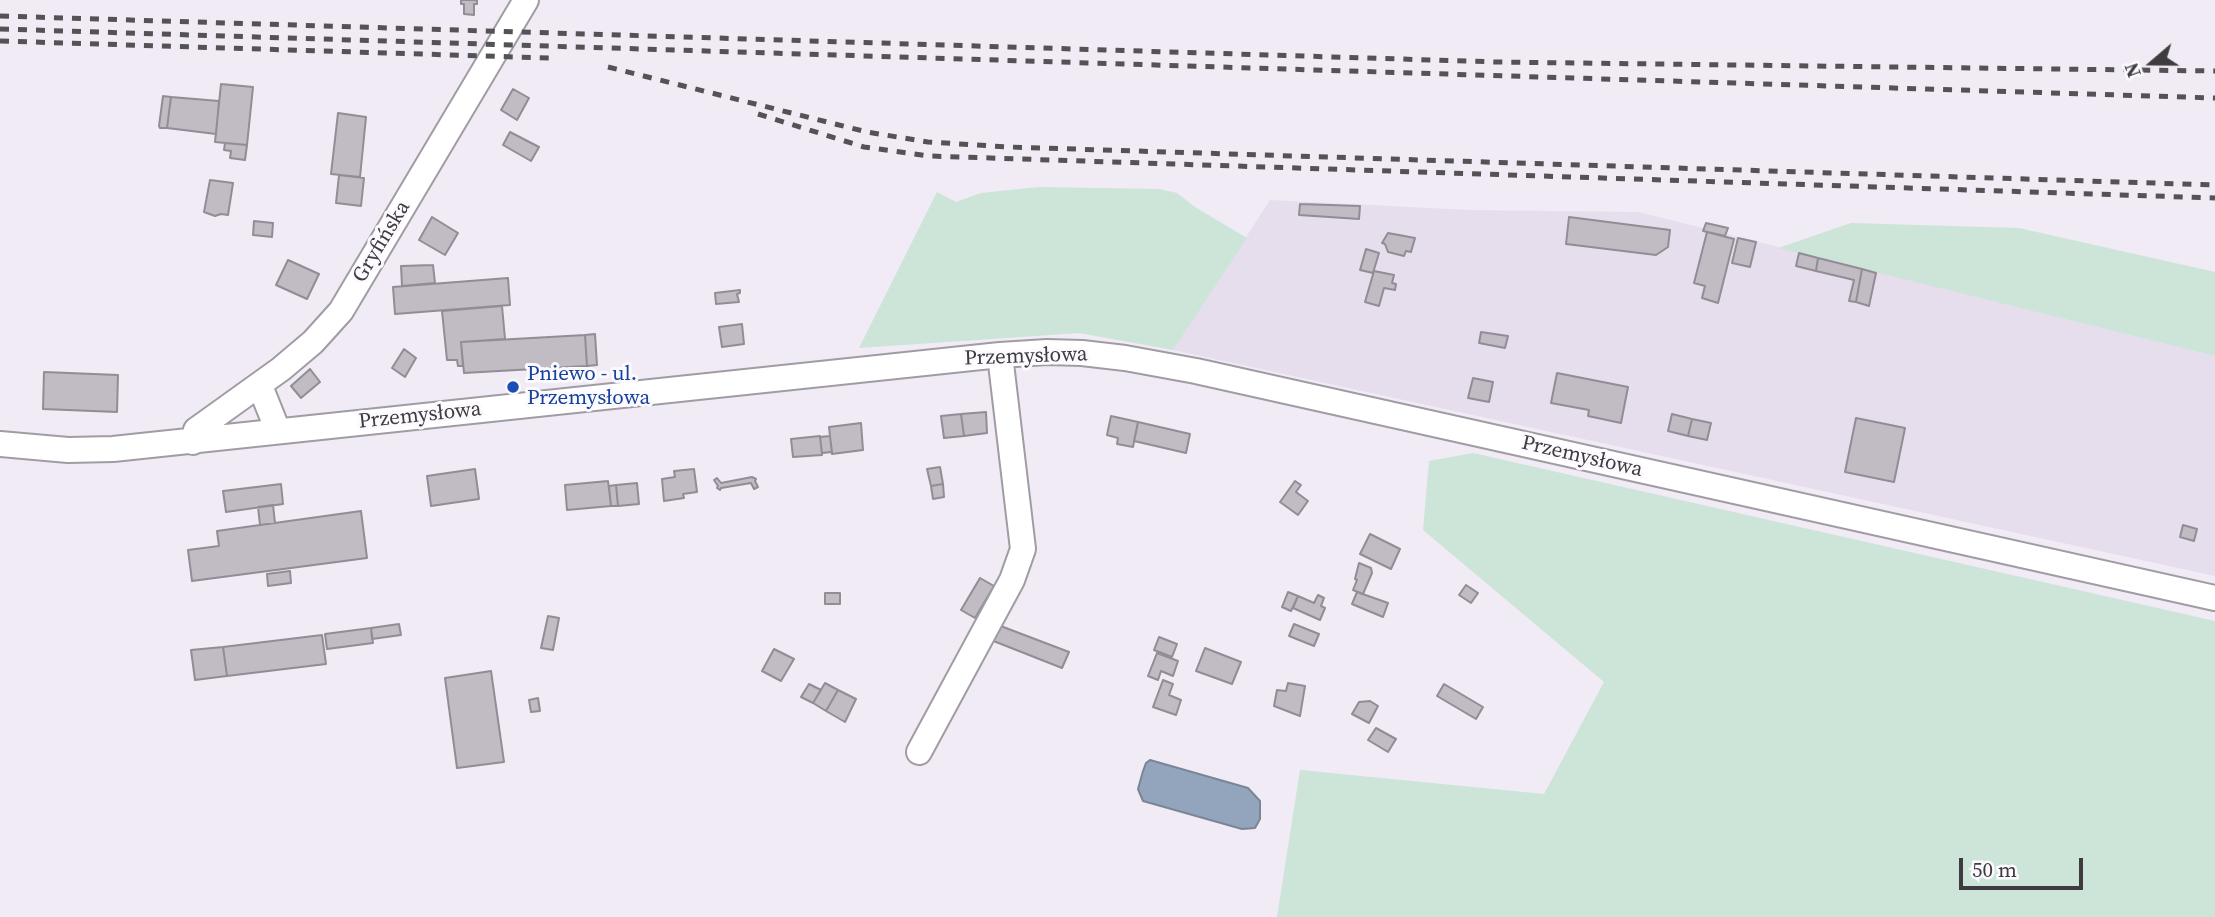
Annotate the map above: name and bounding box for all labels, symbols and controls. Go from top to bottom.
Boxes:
north arrow [2117,28,2187,98]
text: N [2118,59,2147,81]
street label: Gryfińska [348,197,416,287]
street label: Przemysłowa [964,342,1088,372]
place label: Pniewo - ul. Przemysłowa [527,362,650,412]
marker: Pniewo - ul. Przemysłowa [505,379,521,395]
street label: Przemysłowa [357,397,483,435]
street label: Przemysłowa [1519,431,1645,483]
scale bar [1963,844,2087,888]
text: 50 m [1972,855,2017,884]

